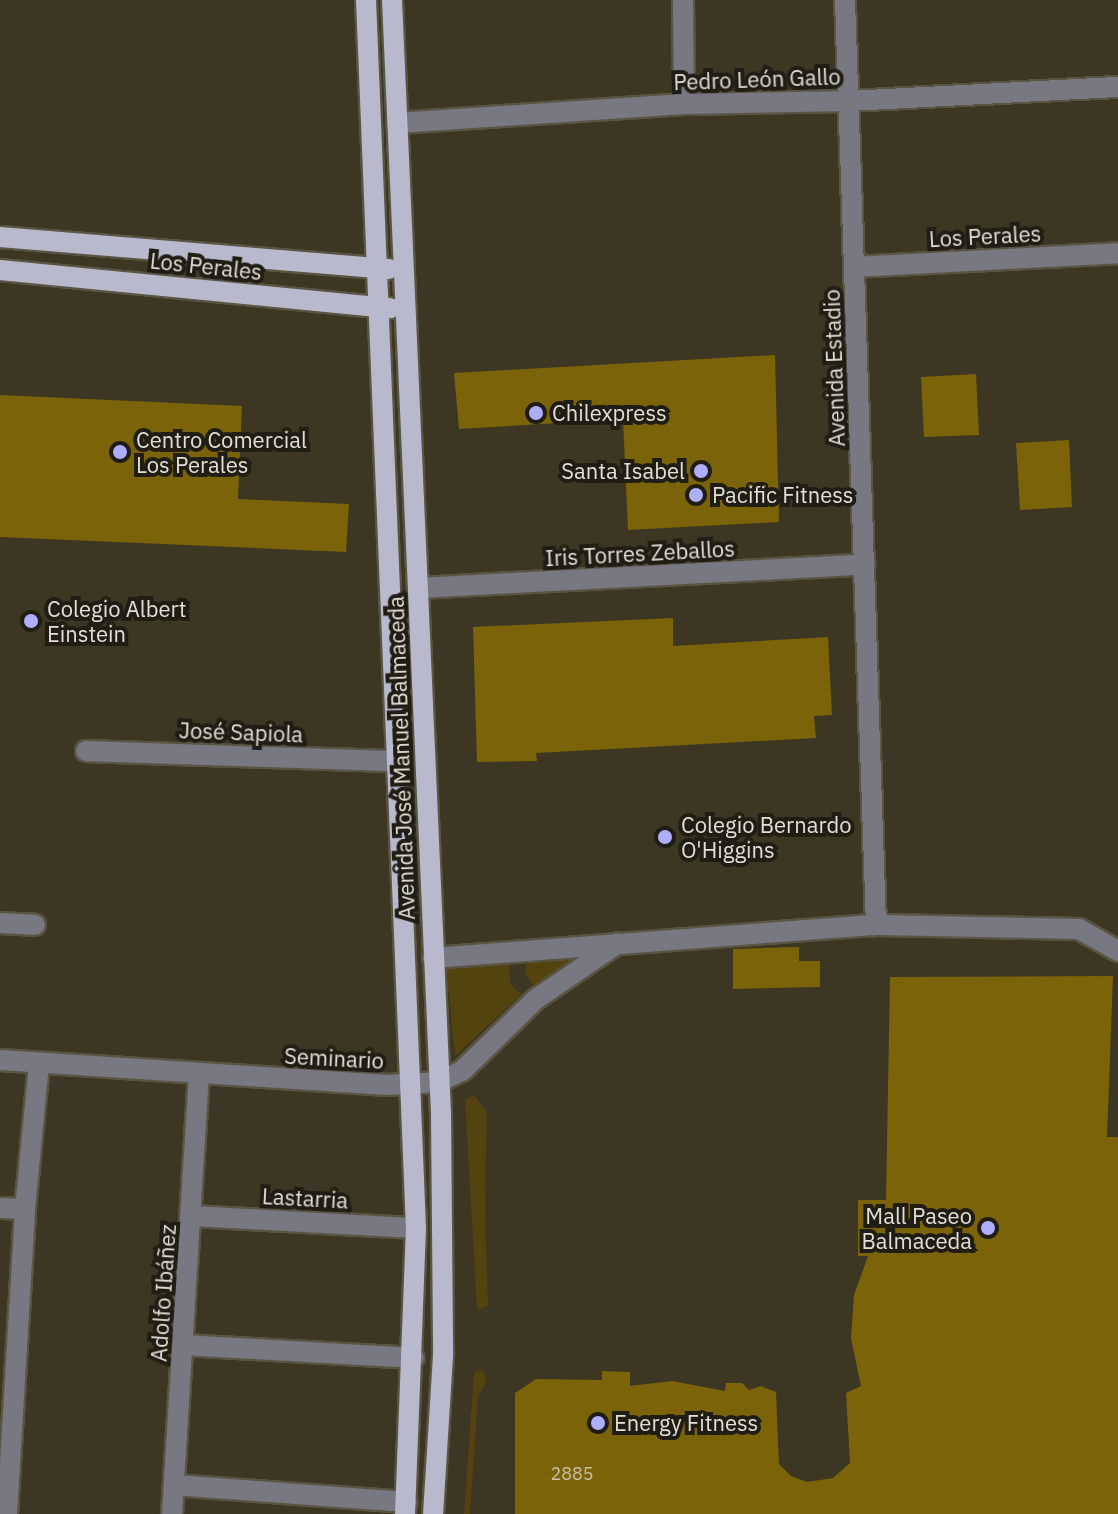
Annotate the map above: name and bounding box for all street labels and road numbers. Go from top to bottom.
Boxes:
street label: Pedro León Gallo [673,63,841,95]
street label: Los Perales [928,220,1042,252]
street label: Los Perales [149,247,263,285]
street label: Avenida Estadio [818,289,850,447]
street label: Iris Torres Zeballos [544,535,736,571]
street label: Avenida José Manuel Balmaceda [382,596,420,920]
street label: José Sapiola [178,717,304,747]
street label: Seminario [284,1042,384,1074]
street label: Lastarria [261,1183,349,1213]
street label: Adolfo Ibáñez [145,1223,181,1363]

